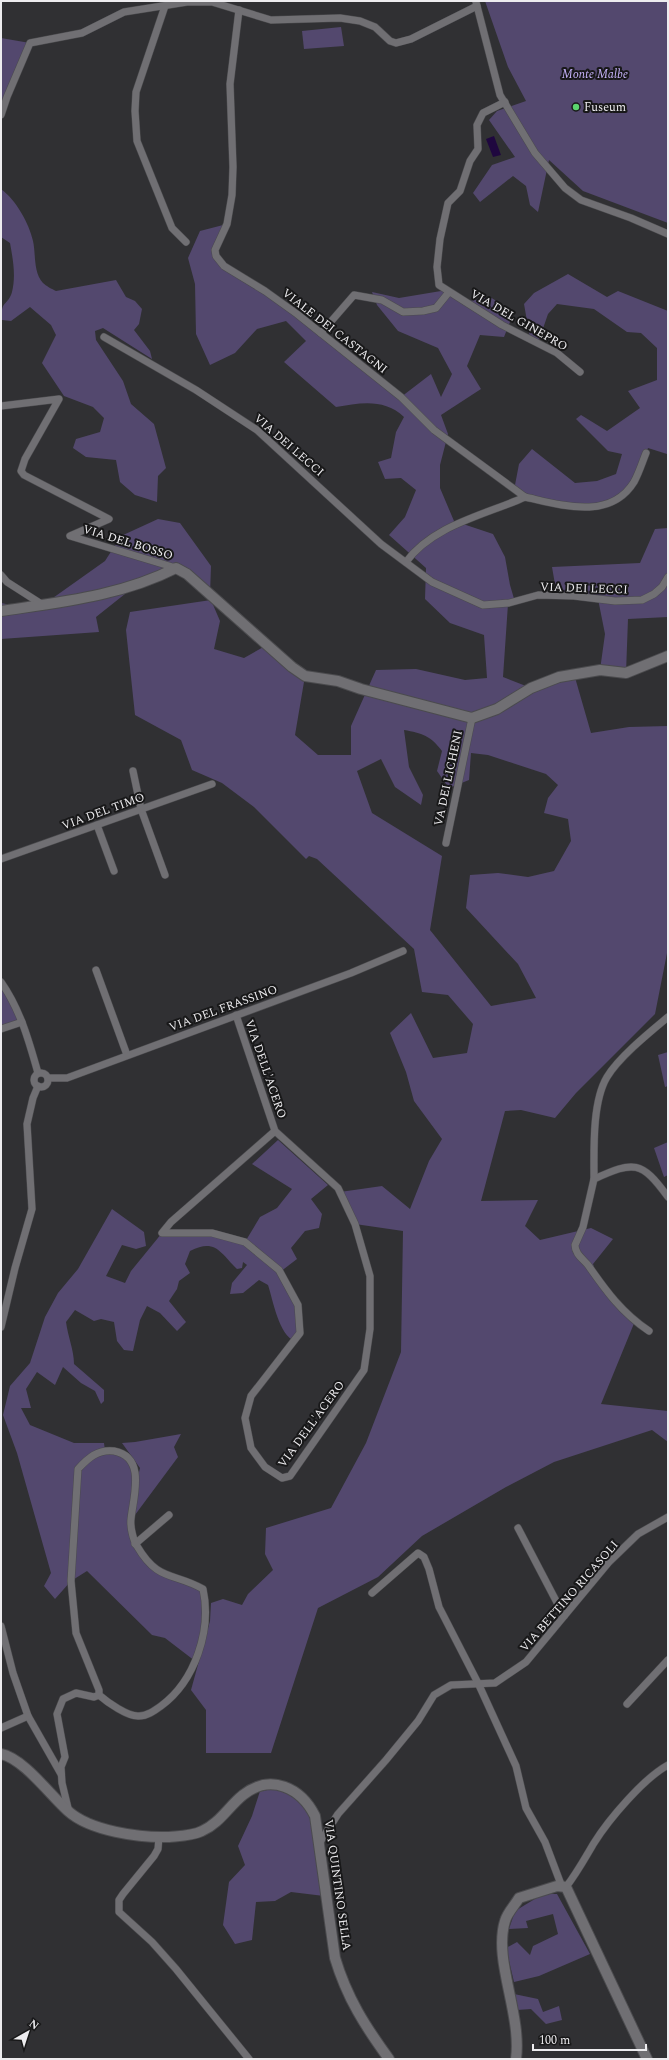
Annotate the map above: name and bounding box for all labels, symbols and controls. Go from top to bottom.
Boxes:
park label: Monte Malbe [562,65,628,84]
place label: Fuseum [584,98,626,117]
marker: Fuseum [571,102,581,112]
street label: VIALE DEI CASTAGNI [278,284,391,379]
street label: VIA DEL GINEPRO [466,285,571,356]
street label: VIA DEI LECCI [249,409,328,481]
street label: VIA DEL BOSSO [80,520,175,565]
street label: VIA DEI LECCI [540,577,628,600]
street label: VA DEI LICHENI [429,729,468,828]
street label: VIA DEL TIMO [59,788,147,835]
street label: VIA DEL FRASSINO [166,980,280,1037]
street label: VIA DELL'ACERO [240,1017,291,1121]
street label: VIA DELL'ACERO [273,1377,350,1472]
street label: VIA BETTINO RICASOLI [515,1536,623,1656]
street label: VIA QUINTINO SELLA [319,1818,356,1952]
north arrow [8,2012,48,2052]
text: N [25,2015,43,2034]
scale bar [533,2026,646,2052]
text: 100 m [539,2031,570,2050]

